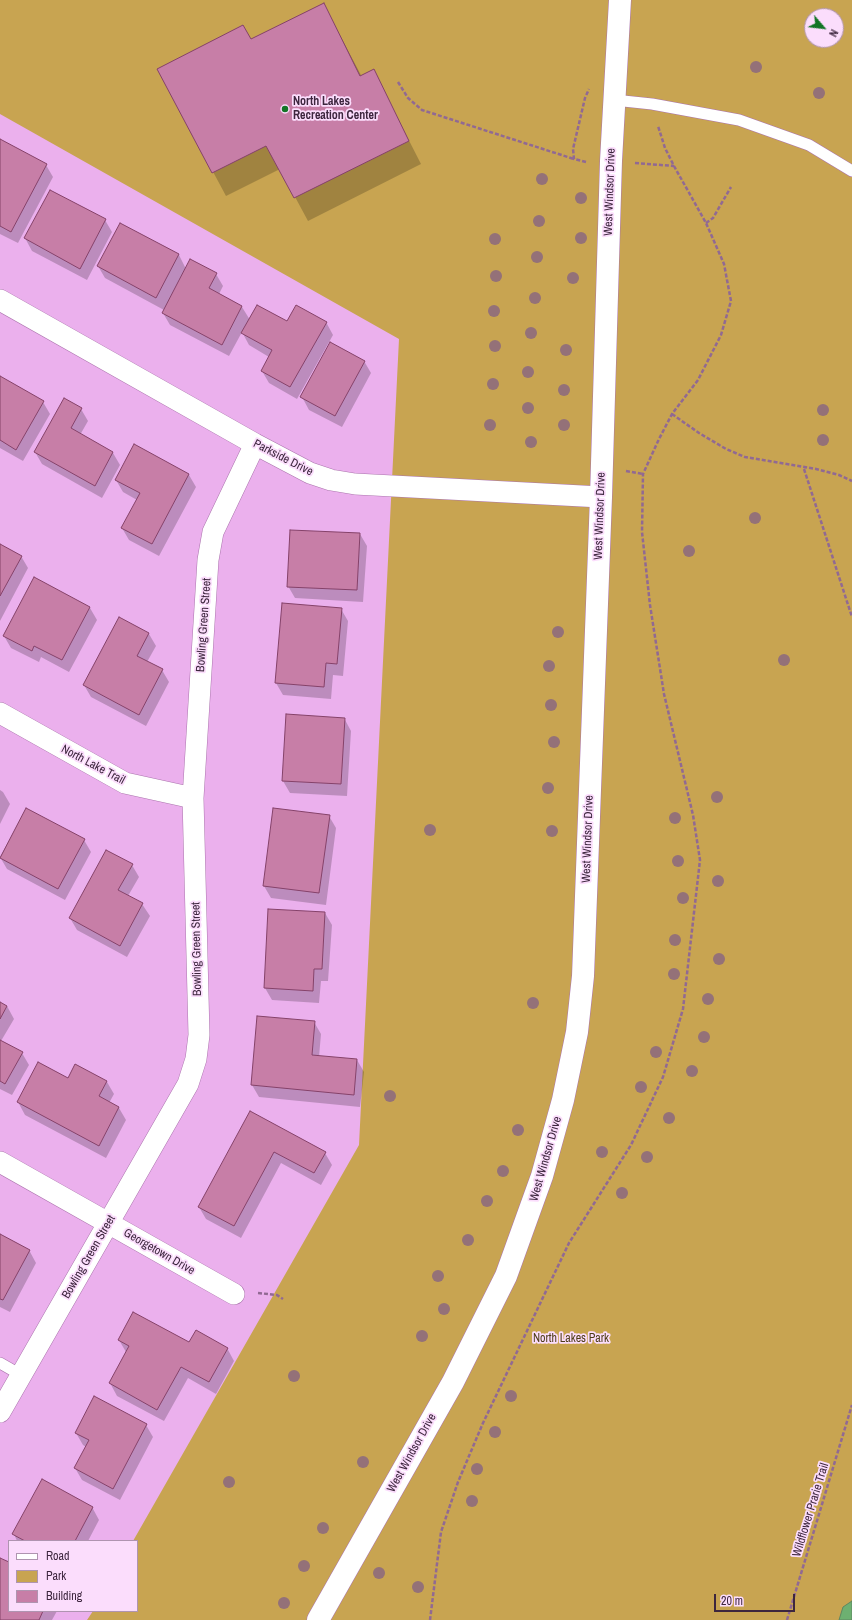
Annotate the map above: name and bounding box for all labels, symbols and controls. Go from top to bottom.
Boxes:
north arrow [804,8,844,48]
text: N [826,27,841,39]
place label: North Lakes Recreation Center [293,95,378,123]
marker: North Lakes Recreation Center [280,104,290,114]
street label: West Windsor Drive [601,148,619,236]
street label: Parkside Drive [251,437,315,479]
street label: West Windsor Drive [591,472,609,560]
street label: Bowling Green Street [194,578,214,672]
street label: North Lake Trail [59,742,127,788]
street label: West Windsor Drive [579,795,597,883]
street label: Bowling Green Street [189,902,205,996]
street label: West Windsor Drive [527,1115,565,1203]
street label: Bowling Green Street [59,1213,119,1301]
street label: Georgetown Drive [121,1226,197,1278]
park label: North Lakes Park [533,1332,609,1346]
street label: West Windsor Drive [384,1411,440,1495]
street label: Wildflower Prarie Trail [790,1461,832,1559]
legend [8,1540,138,1612]
text: Road [46,1548,70,1564]
text: Park [46,1568,66,1584]
scale bar [716,1586,797,1612]
text: Building [46,1588,82,1604]
text: 20 m [721,1593,743,1609]

